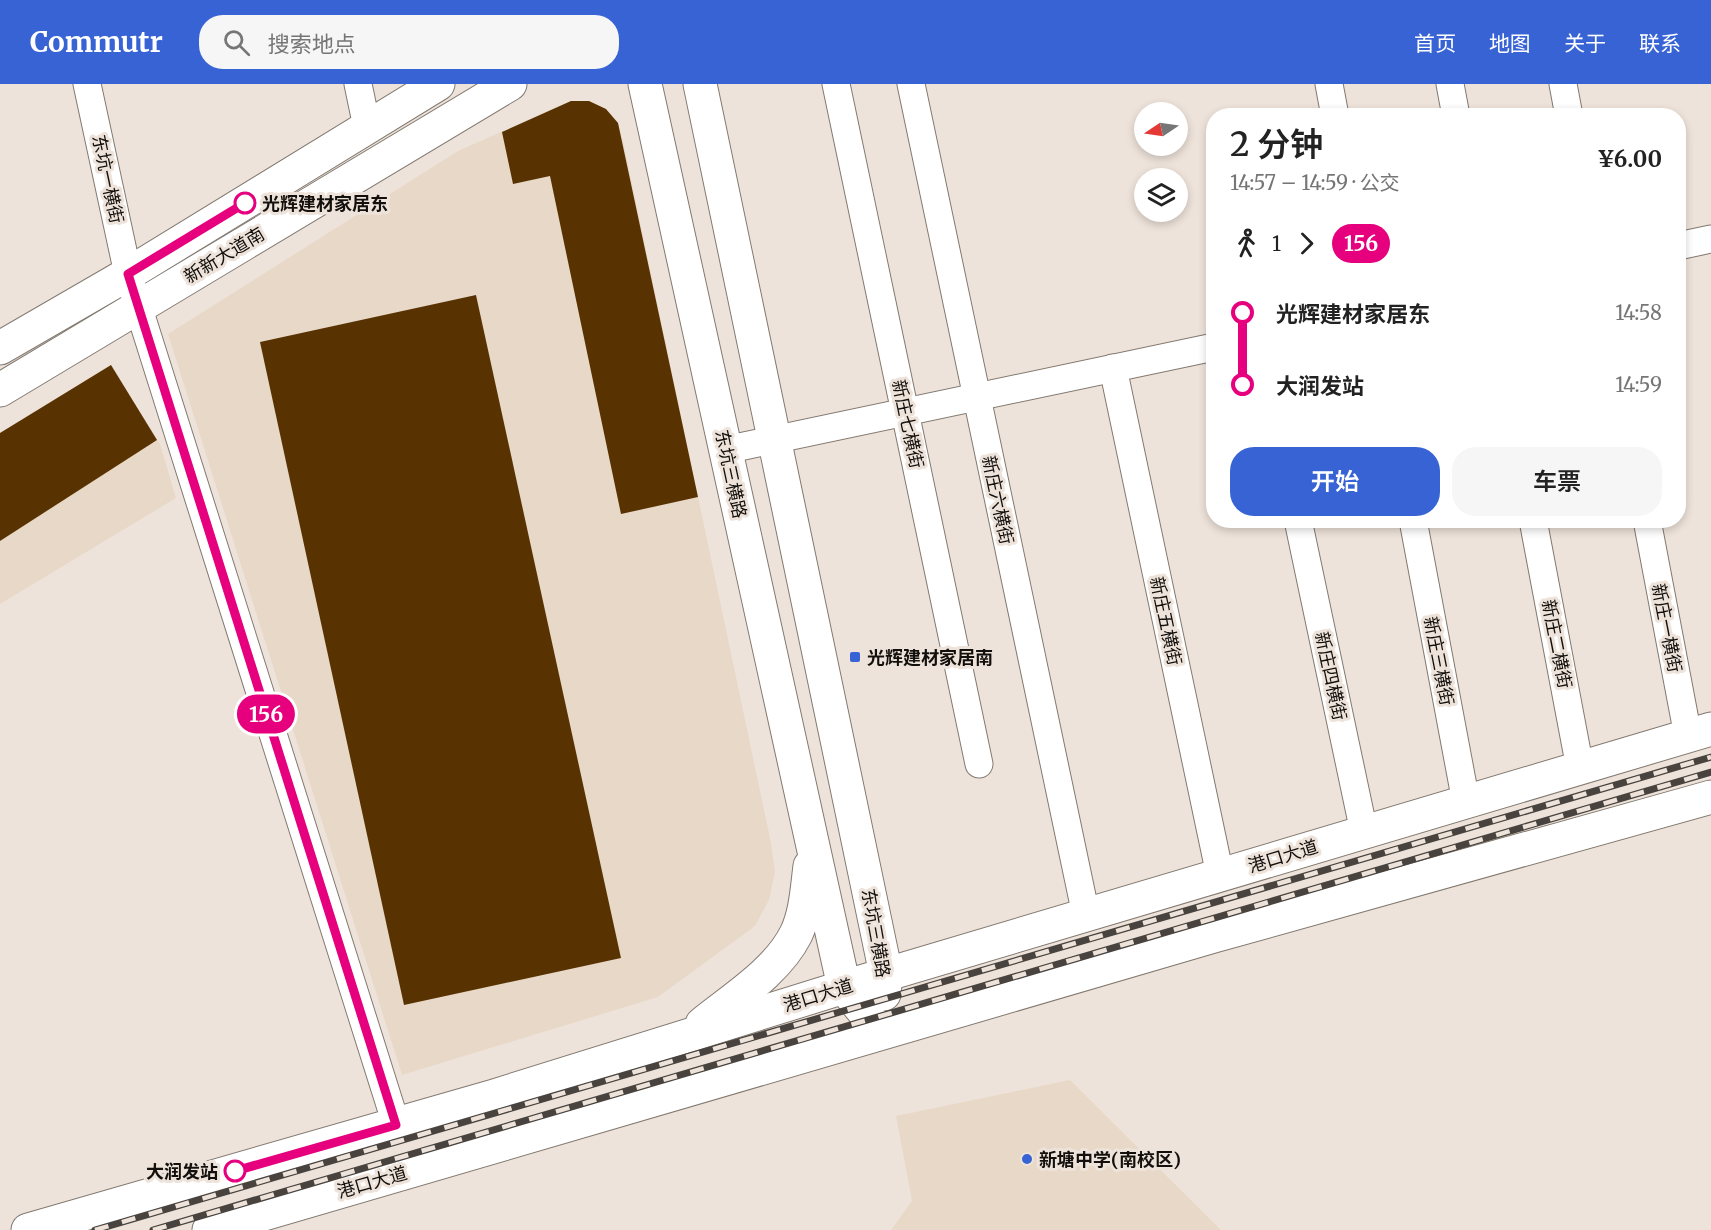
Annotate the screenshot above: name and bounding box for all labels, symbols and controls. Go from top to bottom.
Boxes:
search box [199,15,619,69]
text: Commutr [30,24,163,60]
icon: search [220,26,253,59]
text: 搜索地点 [268,30,356,58]
text: 首页 [1414,30,1456,57]
text: 地图 [1489,30,1531,57]
text: 关于 [1564,30,1606,57]
text: 联系 [1639,30,1681,57]
north arrow [1134,102,1188,156]
map controls [1134,102,1188,222]
text: 2 分钟 [1230,124,1323,165]
street label: 东坑一横街 [87,133,129,225]
text: ¥6.00 [1597,145,1662,173]
button: layers [1134,168,1188,222]
text: 14:57 – 14:59 · 公交 [1230,170,1400,195]
marker: 光辉建材家居东 [234,192,256,214]
place label: 光辉建材家居东 [262,192,388,215]
street label: 新新大道南 [180,222,268,288]
icon: walk [1230,227,1263,260]
icon: forward [1290,227,1323,260]
text: 156 [1344,230,1378,257]
text: 1 [1272,231,1281,256]
text: 光辉建材家居东 [1276,300,1430,328]
text: 14:58 [1615,300,1662,325]
text: 大润发站 [1276,372,1364,400]
text: 14:59 [1615,372,1662,397]
street label: 新庄七横街 [887,378,929,470]
street label: 东坑三横路 [710,428,752,520]
button: 开始 [1230,447,1440,516]
button: 车票 [1452,447,1662,516]
street label: 新庄六横街 [977,454,1019,546]
street label: 新庄五横街 [1145,575,1187,667]
street label: 新庄一横街 [1647,582,1687,674]
street label: 新庄二横街 [1537,598,1577,690]
street label: 新庄三横街 [1419,615,1459,707]
street label: 新庄四横街 [1310,630,1352,722]
place label: 光辉建材家居南 [867,646,993,669]
marker: 光辉建材家居南 [848,650,862,664]
line badge: 156 [232,694,300,734]
text: 156 [249,701,283,728]
street label: 港口大道 [1245,834,1321,878]
street label: 东坑三横路 [857,887,895,979]
street label: 港口大道 [780,973,856,1017]
place label: 新塘中学(南校区) [1039,1148,1181,1171]
marker: 新塘中学(南校区) [1020,1152,1034,1166]
place label: 大润发站 [146,1160,218,1183]
marker: 大润发站 [224,1160,246,1182]
street label: 港口大道 [334,1161,410,1203]

